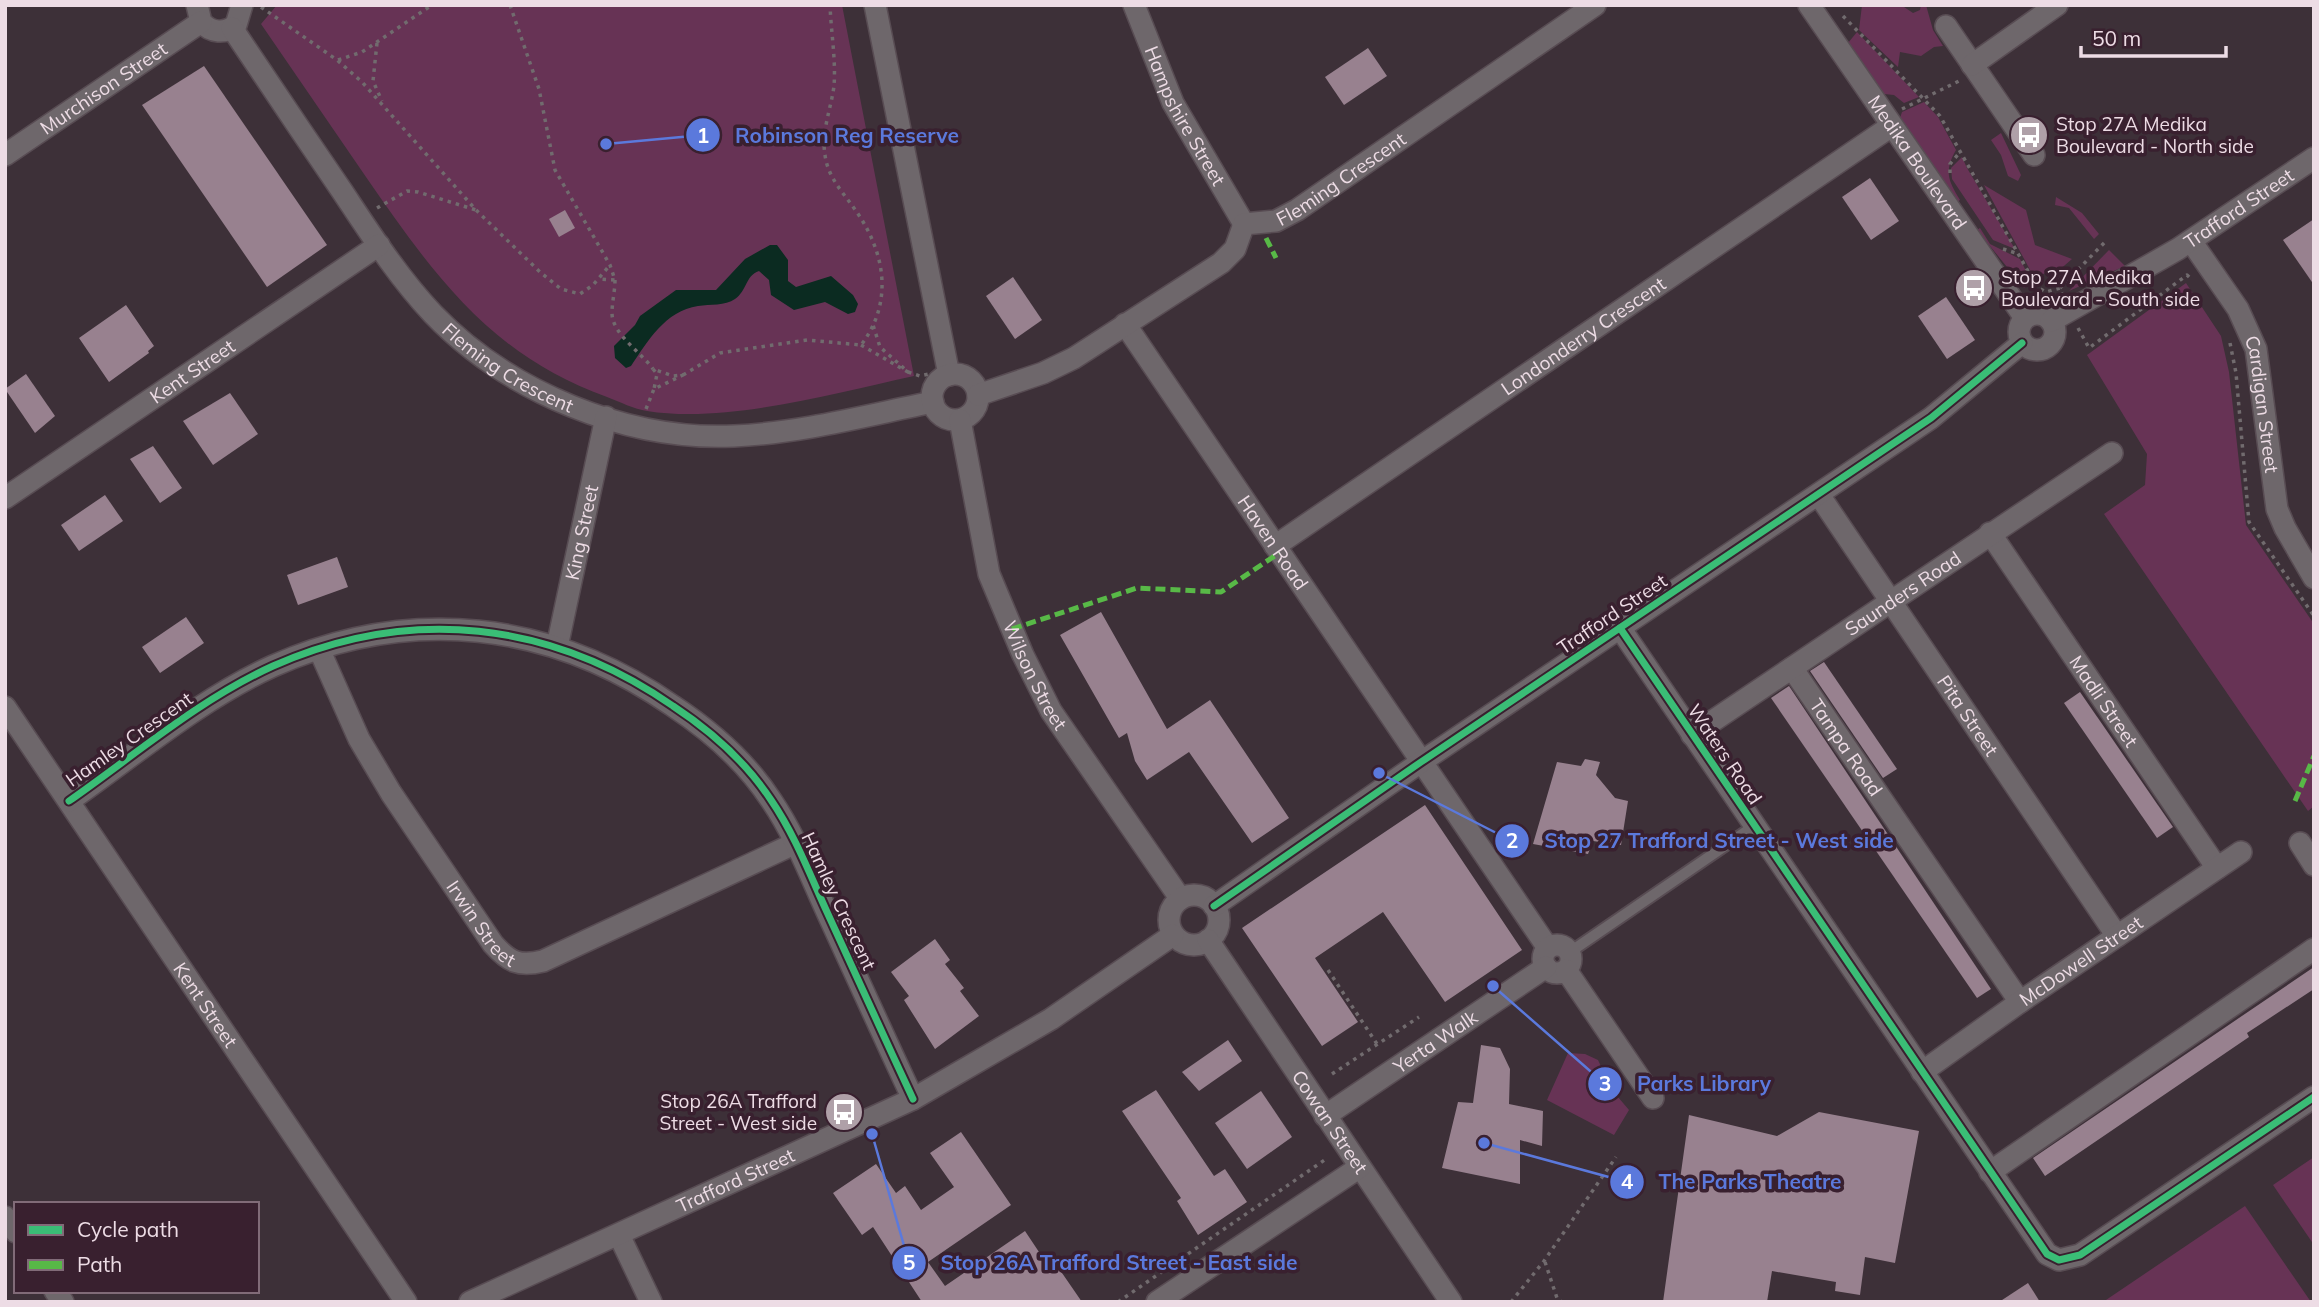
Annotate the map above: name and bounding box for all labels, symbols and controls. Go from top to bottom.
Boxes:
scale bar [2081,14,2226,58]
text: 50 m [2092,25,2141,51]
street label: Murchison Street [35,36,172,140]
street label: Hampshire Street [1140,42,1231,190]
street label: Medika Boulevard [1863,91,1972,234]
place label: Stop 27A Medika Boulevard - North side [2056,112,2254,158]
callout: Robinson Reg Reserve [686,114,973,156]
bus stop icon: Stop 27A Medika Boulevard - North side [2008,114,2050,156]
text: 1 [697,122,709,148]
text: Robinson Reg Reserve [735,122,959,148]
street label: Fleming Crescent [1272,127,1411,231]
street label: Trafford Street [2179,163,2298,254]
place label: Stop 27A Medika Boulevard - South side [2001,265,2200,311]
bus stop icon: Stop 27A Medika Boulevard - South side [1953,267,1995,309]
street label: Londonderry Crescent [1496,271,1670,400]
street label: Fleming Crescent [437,317,578,418]
street label: Cardigan Street [2239,332,2284,475]
street label: Kent Street [145,334,240,409]
street label: King Street [560,482,603,582]
street label: Haven Road [1233,491,1314,594]
street label: Saunders Road [1840,546,1966,641]
street label: Trafford Street [1553,568,1672,659]
street label: Wilson Street [998,617,1073,735]
street label: Madli Street [2064,651,2144,752]
street label: Pita Street [1932,670,2004,761]
street label: Hamley Crescent [61,686,197,792]
street label: Tampa Road [1804,694,1888,801]
street label: Waters Road [1683,699,1767,809]
callout: Stop 27 Trafford Street - West side [1495,820,1907,862]
text: 2 [1506,827,1518,853]
text: Stop 27 Trafford Street - West side [1544,827,1894,853]
street label: Hamley Crescent [797,828,882,974]
street label: Irwin Street [441,876,520,972]
street label: McDowell Street [2015,910,2147,1011]
street label: Kent Street [168,958,243,1052]
street label: Yerta Walk [1388,1005,1482,1079]
callout: Parks Library [1588,1063,1785,1105]
street label: Cowan Street [1287,1066,1374,1178]
text: 3 [1599,1070,1611,1096]
text: Parks Library [1637,1070,1772,1096]
place label: Stop 26A Trafford Street - West side [659,1089,817,1135]
bus stop icon: Stop 26A Trafford Street - West side [823,1091,865,1133]
street label: Trafford Street [673,1143,799,1218]
callout: The Parks Theatre [1610,1161,1856,1203]
text: 4 [1621,1168,1634,1194]
text: The Parks Theatre [1658,1168,1842,1194]
legend [14,1202,259,1293]
text: Cycle path [77,1216,179,1242]
callout: Stop 26A Trafford Street - East side [892,1242,1312,1284]
text: 5 [903,1249,915,1275]
text: Stop 26A Trafford Street - East side [941,1249,1297,1275]
text: Path [77,1251,122,1277]

